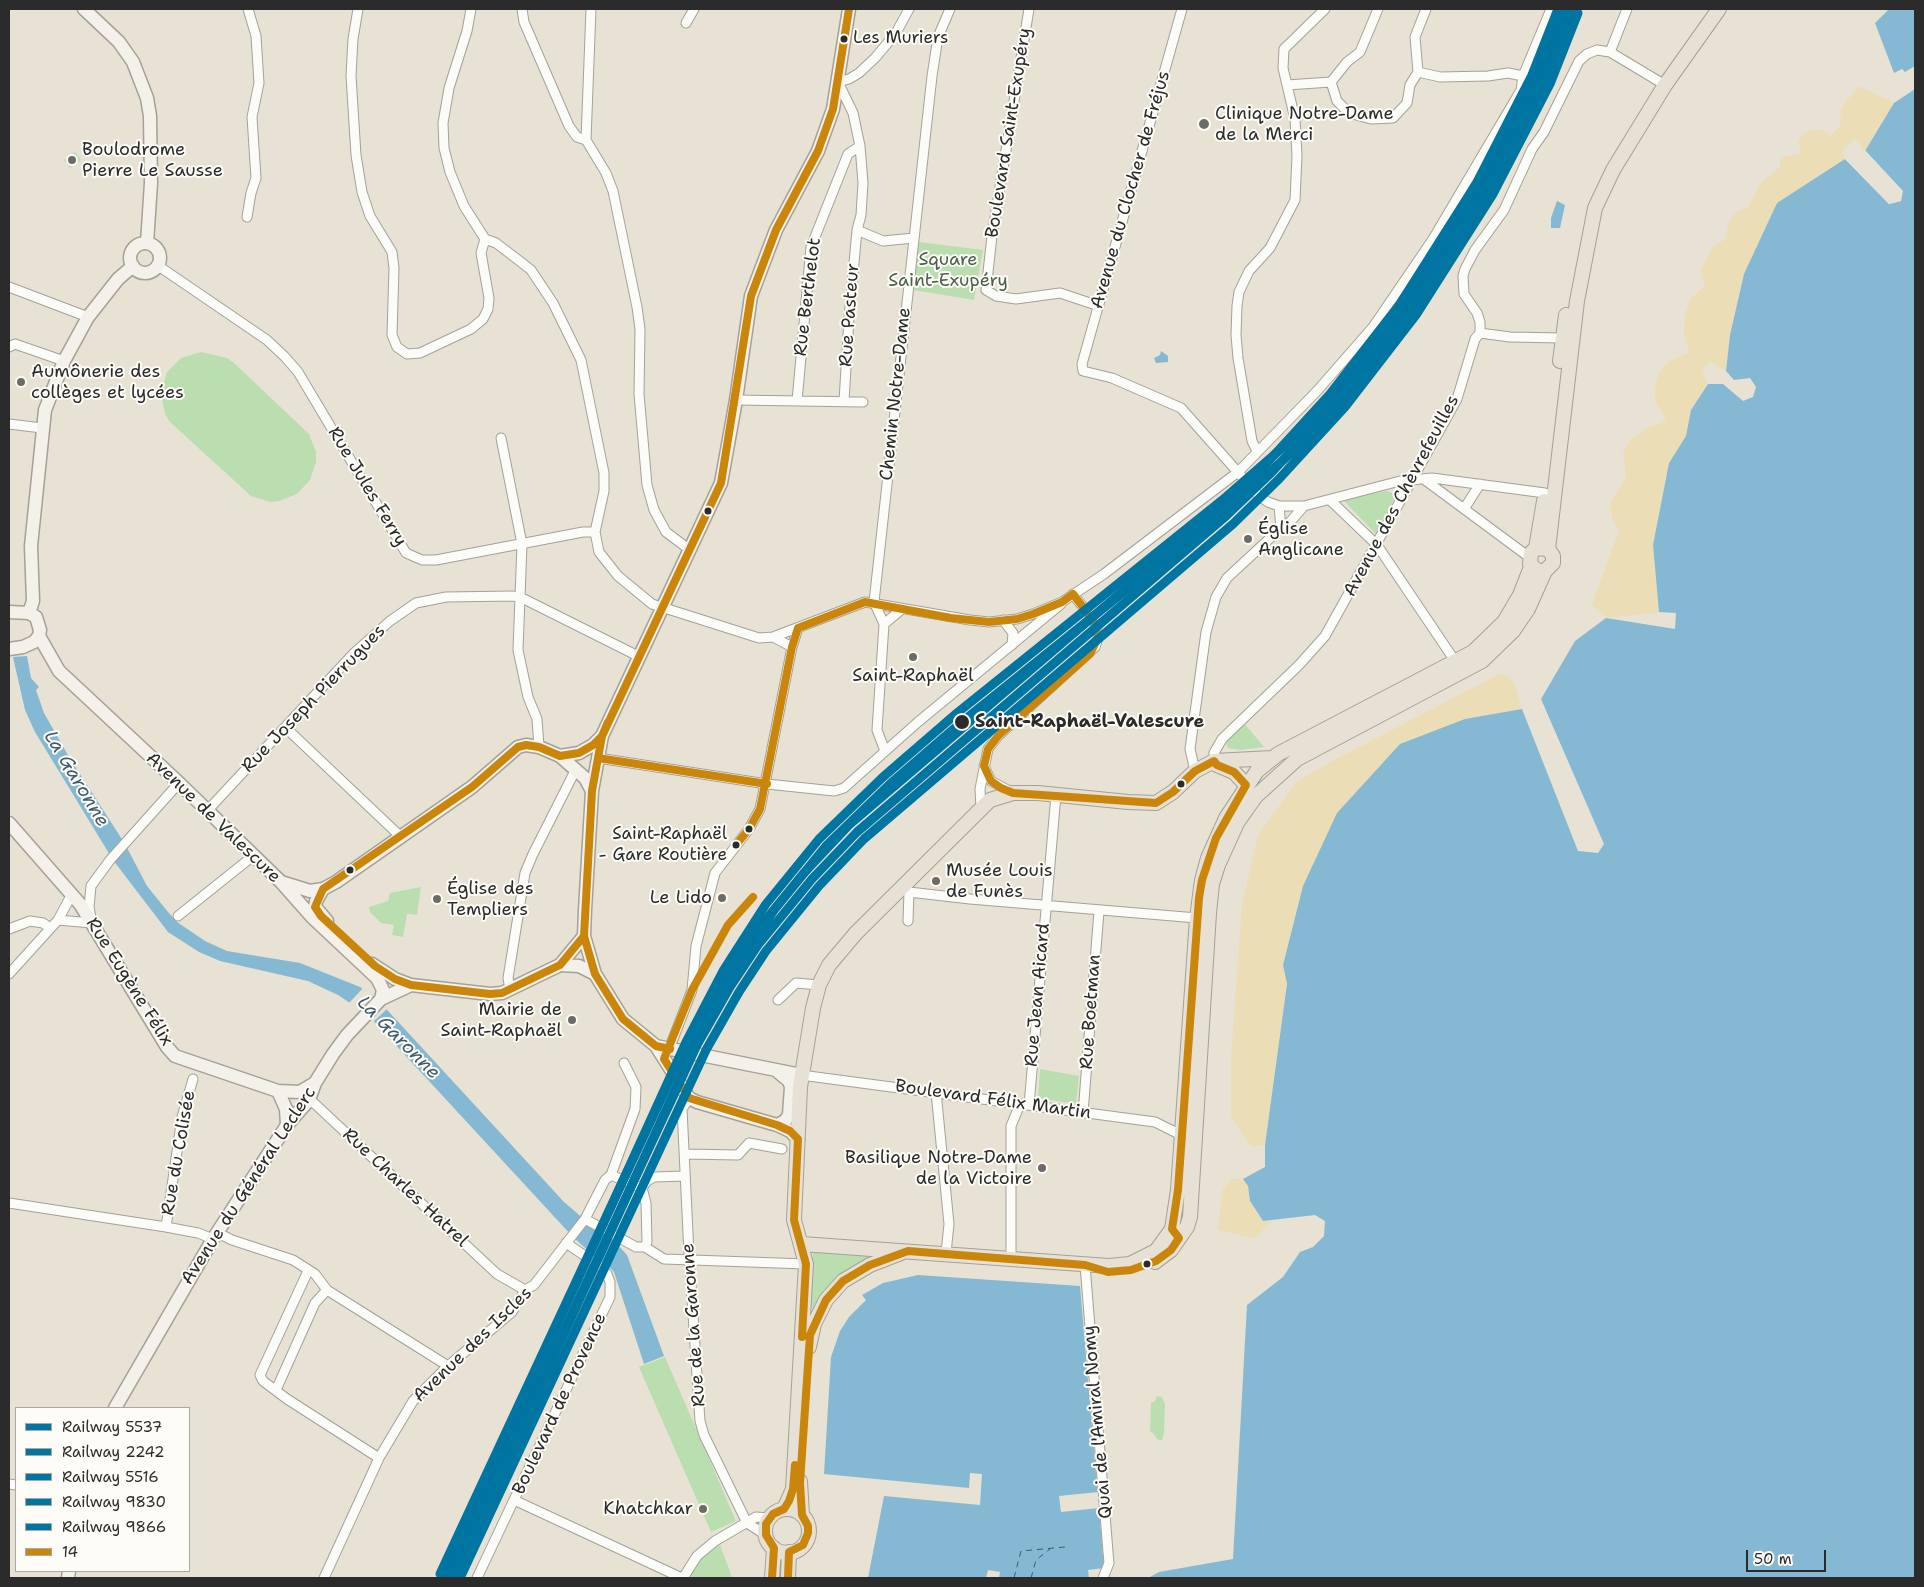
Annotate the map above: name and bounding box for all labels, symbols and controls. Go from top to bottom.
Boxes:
street label: Boulevard Saint-Exupéry [982,26,1036,240]
place label: Les Muriers [853,29,948,49]
marker: Les Muriers [839,34,849,44]
street label: Avenue du Clocher de Fréjus [1087,69,1175,311]
place label: Clinique Notre-Dame de la Merci [1215,103,1394,146]
marker: Clinique Notre-Dame de la Merci [1197,117,1211,131]
place label: Boulodrome Pierre Le Sausse [82,139,223,182]
marker: Boulodrome Pierre Le Sausse [66,154,78,166]
street label: Rue Berthelot [790,236,826,358]
park label: Square Saint-Exupéry [888,249,1008,292]
street label: Rue Pasteur [836,262,864,368]
street label: Chemin Notre-Dame [876,306,916,482]
place label: Aumônerie des collèges et lycées [31,361,184,404]
marker: Aumônerie des collèges et lycées [15,376,27,388]
street label: Avenue des Chèvrefeuilles [1340,392,1464,600]
street label: Rue Jules Ferry [323,423,411,551]
unlabelled marker [703,506,713,516]
place label: Église Anglicane [1258,518,1344,560]
marker: Église Anglicane [1242,533,1254,545]
street label: Rue Joseph Pierrugues [238,620,390,778]
marker: Saint-Raphaël [907,651,919,663]
place label: Saint-Raphaël [852,665,974,687]
place label: Saint-Raphaël-Valescure [975,711,1204,733]
marker: Saint-Raphaël-Valescure [953,713,971,731]
water label: La Garonne [38,727,114,831]
street label: Avenue de Valescure [141,748,285,888]
unlabelled marker [1176,779,1186,789]
unlabelled marker [744,824,754,834]
place label: Saint-Raphaël - Gare Routière [598,825,727,865]
marker: Saint-Raphaël - Gare Routière [731,840,741,850]
place label: Musée Louis de Funès [946,860,1053,902]
unlabelled marker [345,865,355,875]
marker: Musée Louis de Funès [930,875,942,887]
place label: Église des Templiers [447,878,534,921]
place label: Le Lido [650,887,712,909]
marker: Le Lido [716,892,728,904]
marker: Église des Templiers [431,893,443,905]
street label: Rue Eugène Félix [81,914,177,1050]
street label: Rue Jean Aicard [1021,922,1055,1068]
street label: Rue Boetman [1076,954,1106,1070]
water label: La Garonne [352,992,444,1084]
place label: Mairie de Saint-Raphaël [441,999,562,1042]
marker: Mairie de Saint-Raphaël [566,1014,578,1026]
street label: Boulevard Félix Martin [894,1076,1092,1124]
street label: Avenue du Général Leclerc [177,1083,321,1289]
street label: Rue du Colisée [157,1089,201,1217]
street label: Rue Charles Hatrel [338,1124,472,1252]
place label: Basilique Notre-Dame de la Victoire [845,1147,1032,1190]
marker: Basilique Notre-Dame de la Victoire [1036,1162,1048,1174]
street label: Rue de la Garonne [678,1242,710,1408]
unlabelled marker [1142,1259,1152,1269]
street label: Avenue des Iscles [409,1283,537,1407]
street label: Boulevard de Provence [508,1310,612,1498]
street label: Quai de l'Amiral Nomy [1079,1324,1117,1520]
legend [15,1407,190,1572]
text: Railway 5537 [62,1417,162,1437]
text: Railway 2242 [62,1442,165,1462]
text: Railway 5516 [62,1467,159,1487]
text: Railway 9830 [62,1492,166,1512]
place label: Khatchkar [603,1498,693,1520]
marker: Khatchkar [697,1503,709,1515]
text: Railway 9866 [62,1517,166,1537]
scale bar [1749,1540,1829,1572]
text: 14 [62,1542,78,1562]
text: 50 m [1754,1549,1792,1569]

